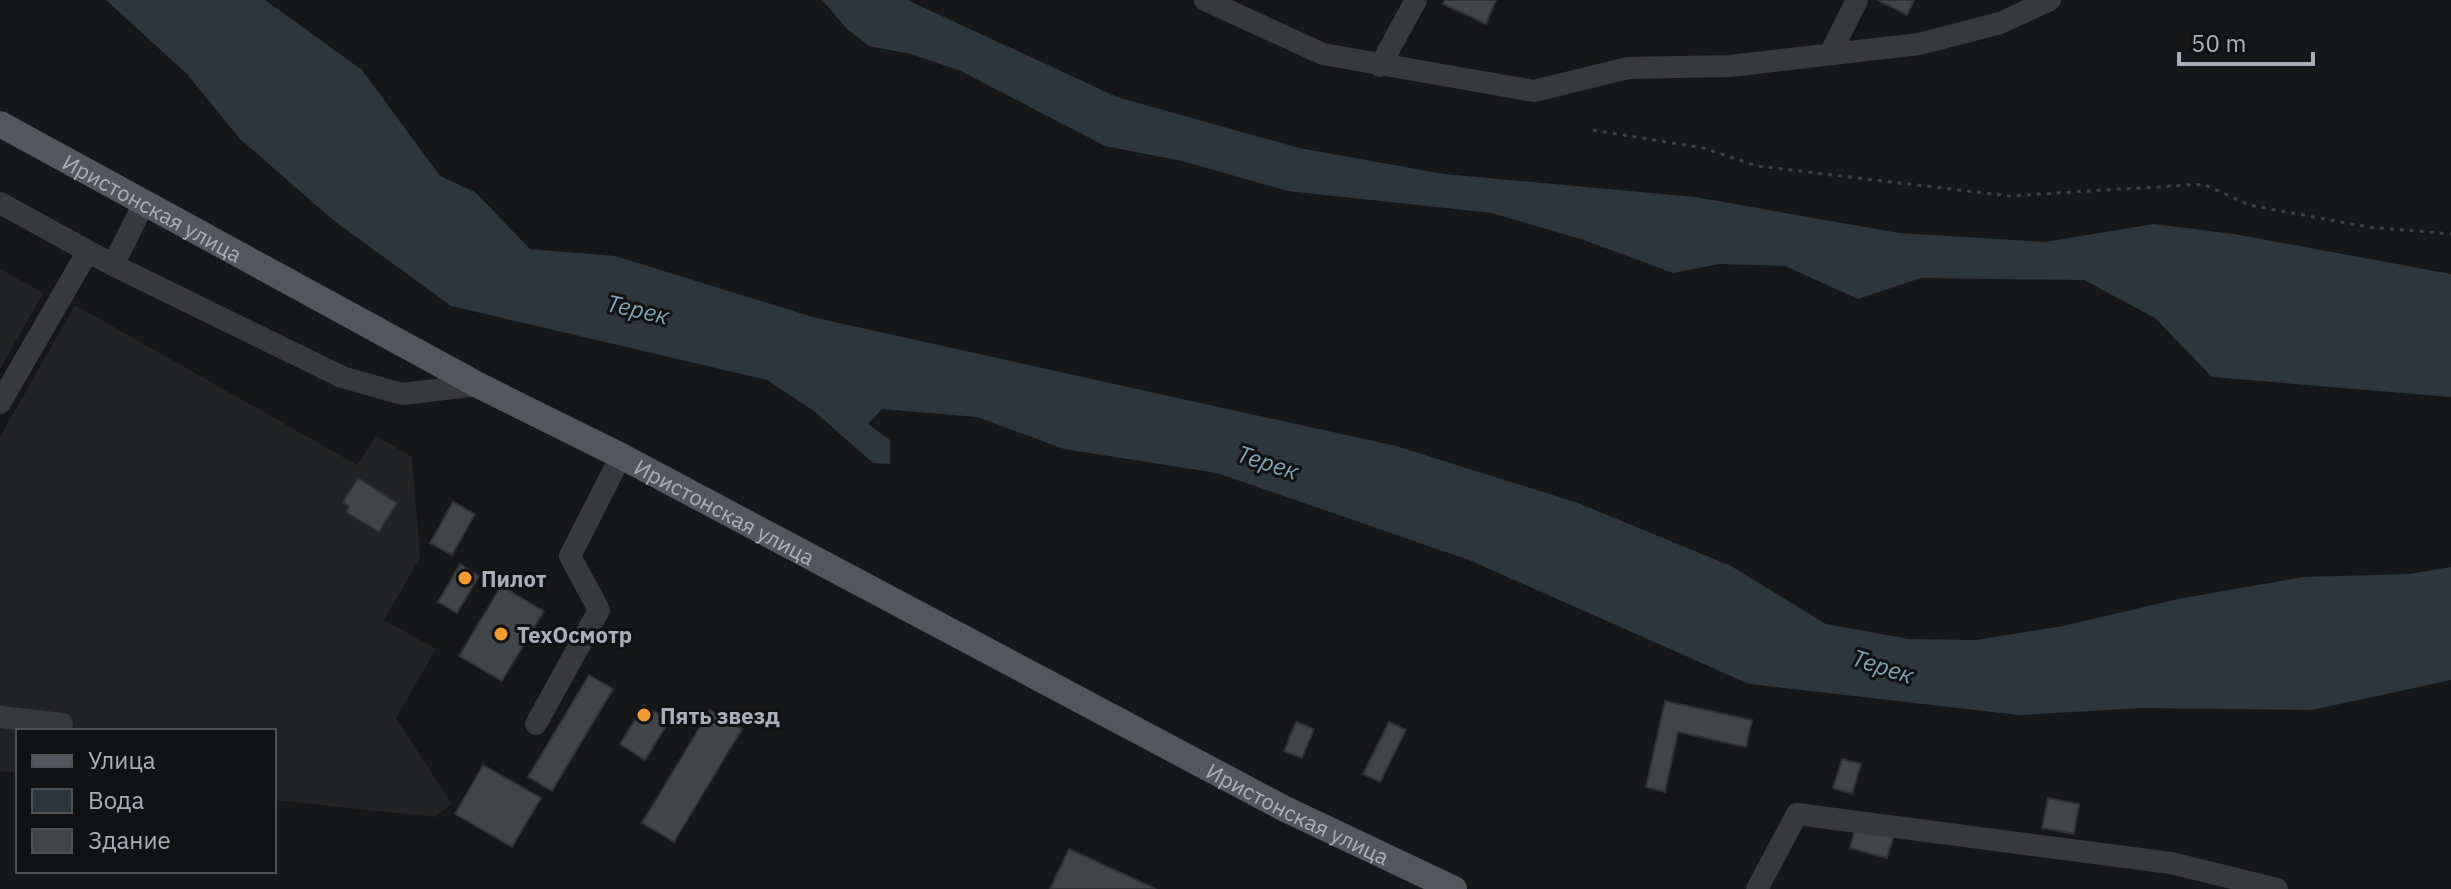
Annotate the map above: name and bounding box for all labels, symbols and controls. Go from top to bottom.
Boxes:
scale bar [2179,16,2313,66]
text: 50 m [2191,27,2246,59]
street label: Иристонская улица [58,147,248,268]
water label: Терек [604,286,672,332]
water label: Терек [1233,437,1303,487]
street label: Иристонская улица [630,451,820,571]
place label: Пилот [481,564,547,593]
marker: Пилот [456,569,474,587]
place label: ТехОсмотр [517,620,632,649]
marker: ТехОсмотр [492,625,510,643]
water label: Терек [1848,641,1918,691]
place label: Пять звезд [660,701,780,730]
marker: Пять звезд [635,706,653,724]
legend [16,729,276,873]
text: Улица [88,744,156,776]
street label: Иристонская улица [1202,756,1394,871]
text: Вода [88,784,144,816]
text: Здание [88,824,171,856]

